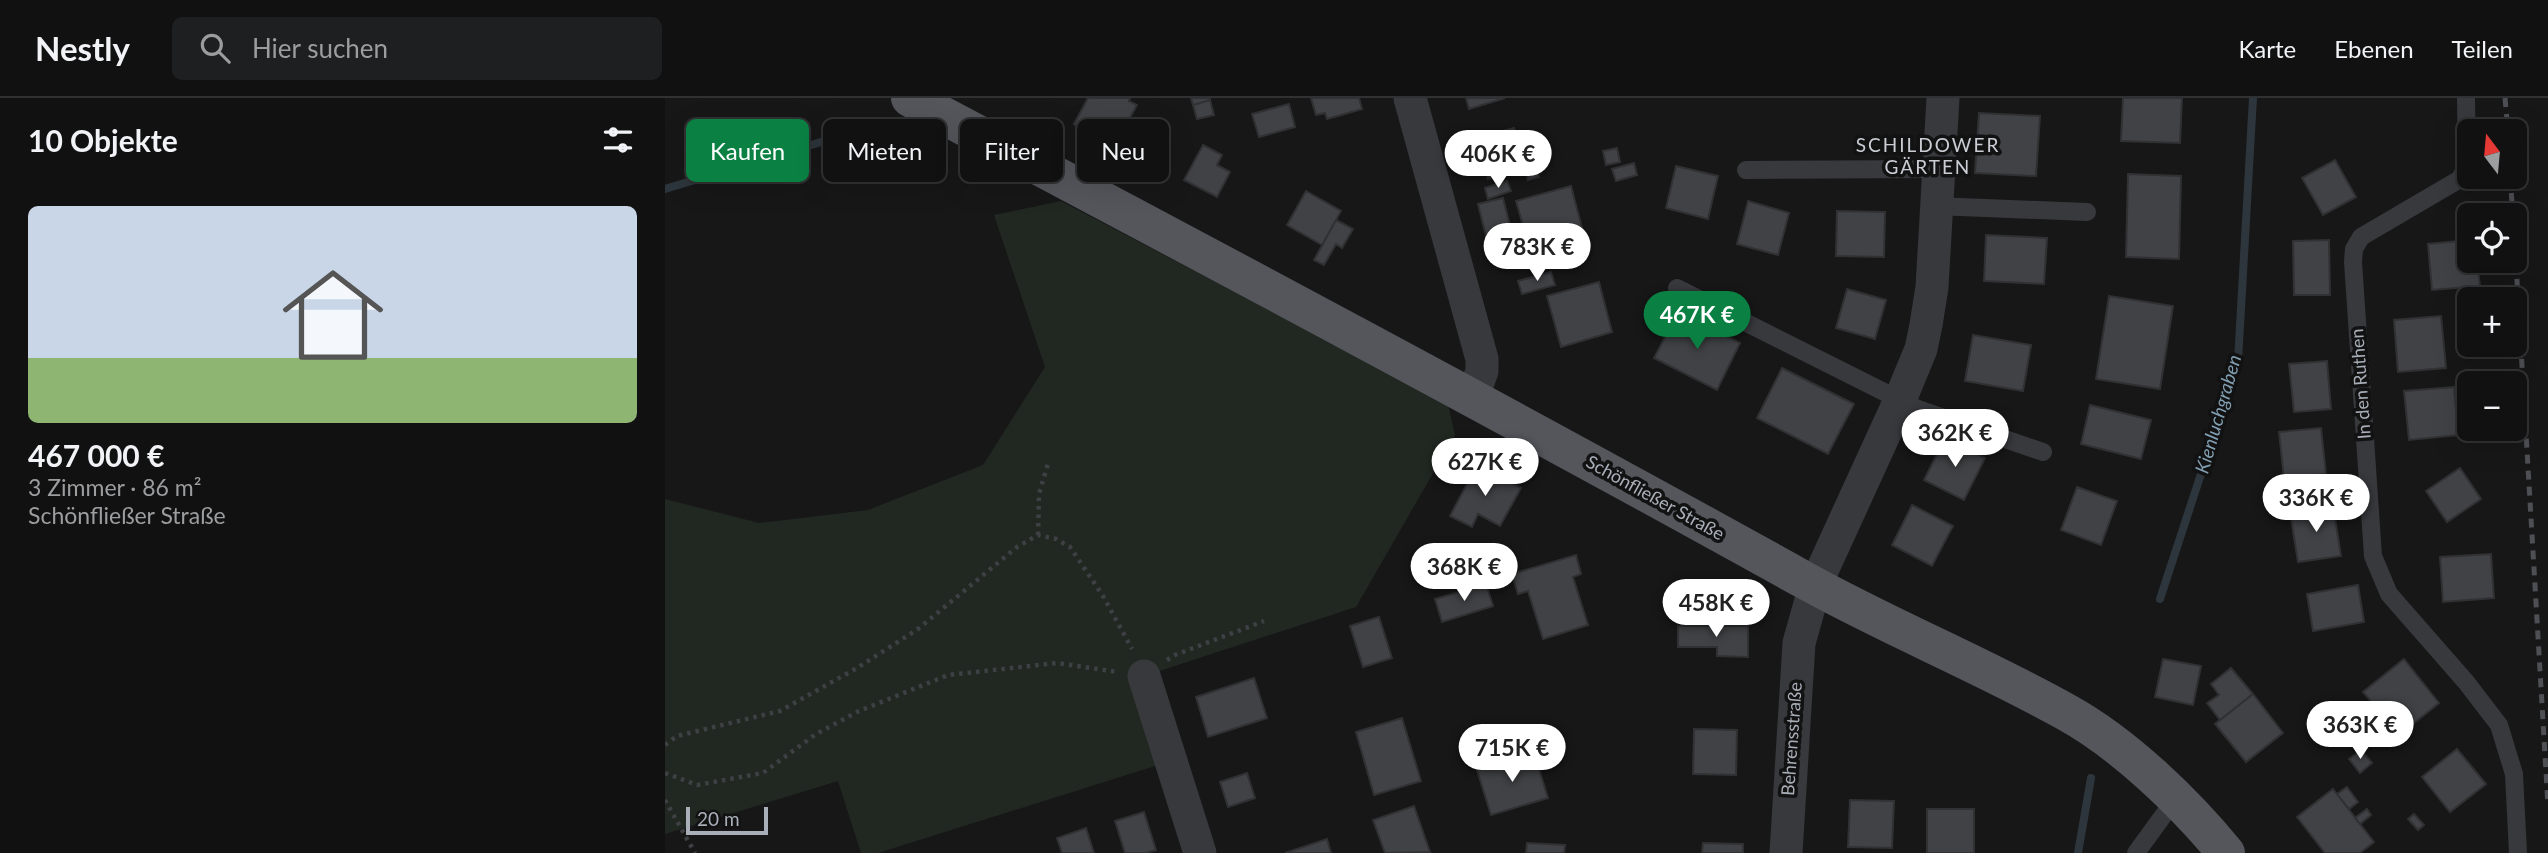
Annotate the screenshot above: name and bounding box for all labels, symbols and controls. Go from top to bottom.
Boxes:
search box [172,17,662,80]
text: Nestly [35,28,130,68]
icon: search [196,29,234,67]
text: Hier suchen [252,32,388,64]
text: Karte [2239,34,2296,63]
text: Ebenen [2334,34,2414,63]
text: Teilen [2452,34,2513,63]
chip: Kaufen [686,119,809,182]
chip: Mieten [823,119,946,182]
chip: Filter [960,119,1063,182]
chip: Neu [1077,119,1169,182]
north arrow [2457,119,2527,189]
map controls [2457,119,2527,441]
icon: filters [599,121,637,159]
text: 10 Objekte [28,122,178,158]
pin: 406K € [1441,130,1555,190]
district label: SCHILDOWER GÄRTEN [1856,133,2000,178]
text: 406K € [1461,139,1535,167]
button: locate [2457,203,2527,273]
pin: 783K € [1480,223,1594,283]
text: 783K € [1500,232,1574,260]
icon: home [270,252,396,378]
button: + [2457,287,2527,357]
pin: 467K € [1640,292,1754,351]
text: 467K € [1660,300,1734,328]
street label: In den Ruthen [2345,328,2375,440]
water label: Kienluchgraben [2190,352,2245,476]
button: − [2457,371,2527,441]
pin: 362K € [1898,410,2012,469]
text: 362K € [1918,418,1992,446]
text: 467 000 € [28,437,164,473]
pin: 627K € [1428,438,1542,498]
text: 627K € [1448,447,1522,475]
street label: Schönfließer Straße [1582,450,1728,544]
text: 3 Zimmer · 86 m² [28,473,201,501]
pin: 336K € [2259,474,2373,534]
text: 336K € [2279,483,2353,511]
text: Schönfließer Straße [28,501,226,529]
pin: 368K € [1407,544,1521,603]
text: 368K € [1427,552,1501,580]
pin: 458K € [1659,580,1773,639]
text: 458K € [1679,588,1753,616]
street label: Behrensstraße [1776,681,1806,797]
pin: 363K € [2303,702,2417,761]
text: 363K € [2323,710,2397,738]
pin: 715K € [1455,724,1569,784]
text: 715K € [1475,733,1549,761]
scale bar [686,804,768,836]
text: 20 m [697,807,740,830]

